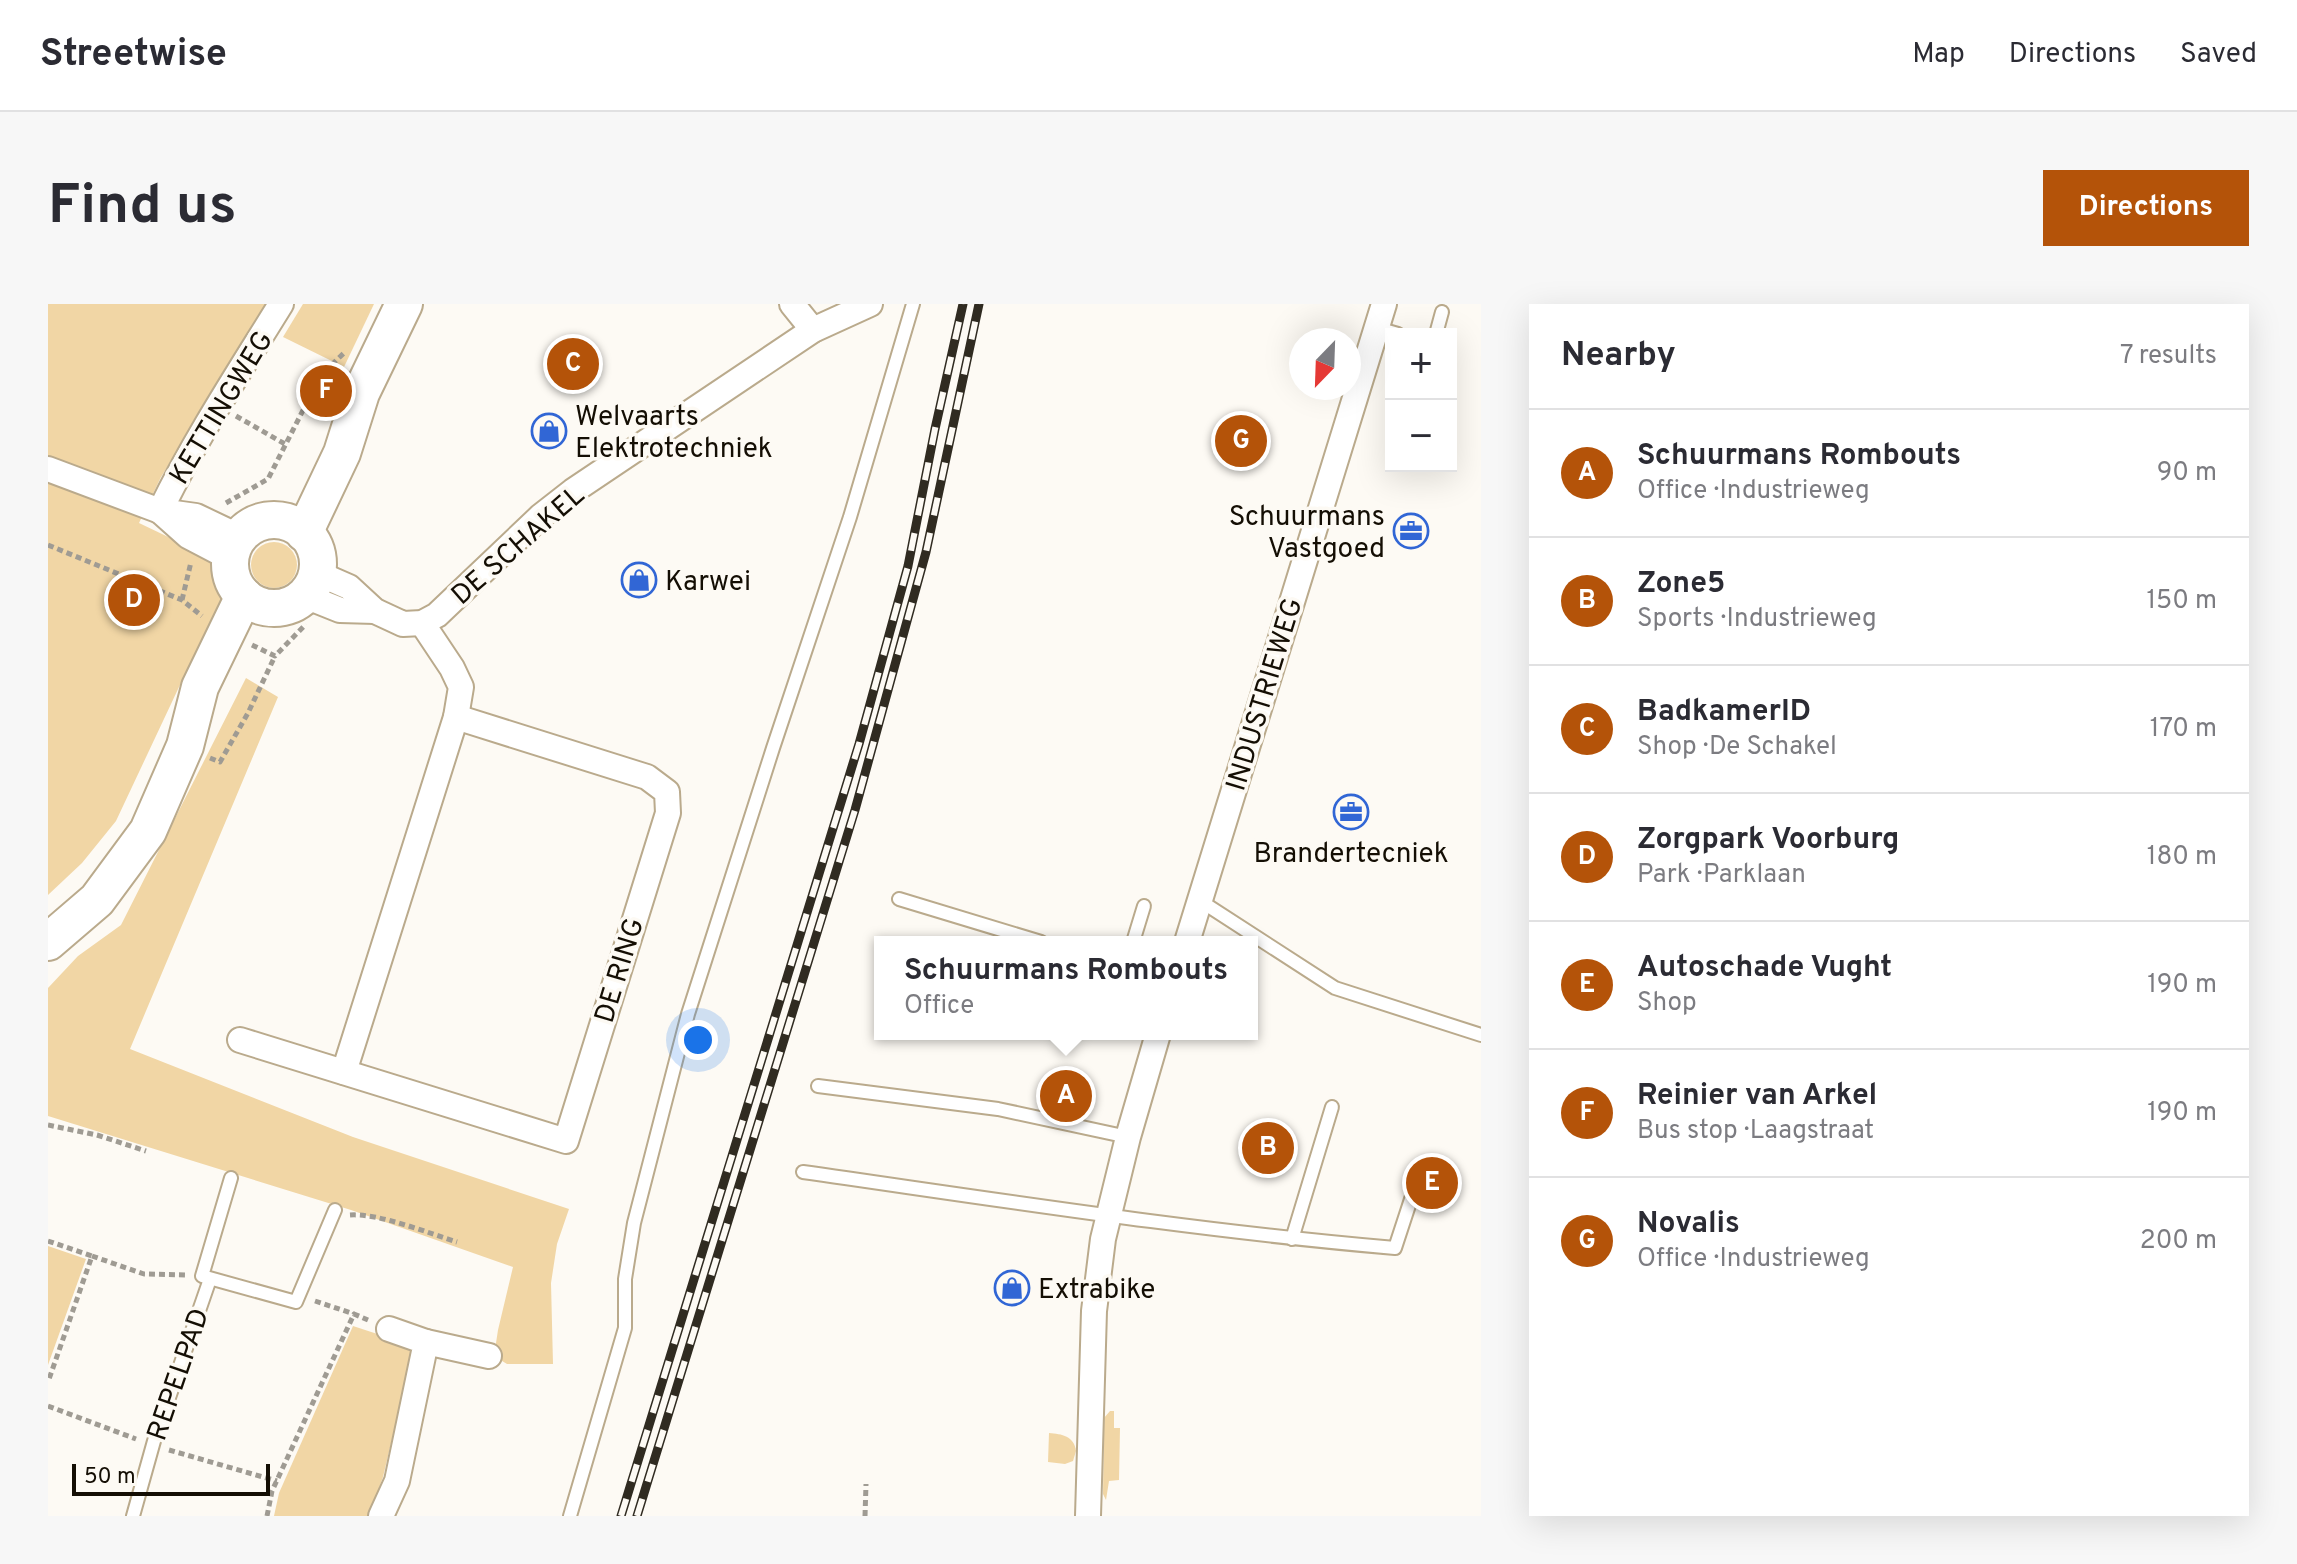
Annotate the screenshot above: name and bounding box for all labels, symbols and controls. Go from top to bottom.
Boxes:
text: Streetwise [40,31,227,80]
text: Map [1912,37,1965,73]
text: Directions [2009,37,2136,73]
text: Saved [2180,37,2257,73]
button: Directions [2043,170,2249,246]
text: Find us [48,173,237,243]
street label: KETTINGWEG [163,325,283,492]
north arrow [1289,328,1361,400]
map controls [1385,328,1457,472]
button: + [1385,328,1457,400]
pin: C [547,334,599,394]
text: Nearby [1561,335,1676,378]
text: 7 results [2120,340,2217,373]
pin: F [300,361,352,421]
place label: Welvaarts Elektrotechniek [575,400,773,468]
button: − [1385,400,1457,472]
pin: G [1215,411,1267,471]
shop icon: Welvaarts Elektrotechniek [530,412,568,450]
text: Schuurmans Rombouts [1637,438,1961,475]
text: A [1578,457,1596,490]
text: 90 m [2157,457,2217,490]
text: Office · Industrieweg [1637,475,1870,508]
street label: DE SCHAKEL [445,479,593,614]
place label: Schuurmans Vastgoed [1229,500,1385,568]
office icon: Schuurmans Vastgoed [1392,512,1430,550]
shop icon: Karwei [620,561,658,599]
place label: Karwei [665,565,751,601]
text: Zone5 [1637,566,1725,603]
pin: D [108,570,160,630]
text: B [1578,585,1596,618]
text: 150 m [2146,585,2217,618]
street label: INDUSTRIEWEG [1219,594,1312,796]
text: Sports · Industrieweg [1637,603,1877,636]
text: BadkamerID [1637,694,1811,731]
text: C [1579,713,1595,746]
text: 170 m [2150,713,2217,746]
text: Shop · De Schakel [1637,731,1837,764]
office icon: Brandertecniek [1332,793,1370,831]
text: Zorgpark Voorburg [1637,822,1899,859]
place label: Brandertecniek [1253,837,1449,873]
text: D [1578,841,1596,874]
text: 180 m [2147,841,2217,874]
text: Park · Parklaan [1637,859,1806,892]
street label: DE RING [588,914,654,1028]
popup [874,936,1258,1040]
text: Autoschade Vught [1637,950,1892,987]
text: Schuurmans Rombouts [904,953,1228,990]
text: E [1579,969,1595,1002]
text: 190 m [2147,969,2217,1002]
text: Shop [1637,987,1697,1020]
text: Office [904,990,974,1023]
your location [678,1020,718,1060]
pin: A [1040,1066,1092,1126]
text: Reinier van Arkel [1637,1078,1877,1115]
text: F [1580,1097,1594,1130]
text: 190 m [2147,1097,2217,1130]
text: Bus stop · Laagstraat [1637,1115,1874,1148]
pin: B [1242,1118,1294,1178]
pin: E [1406,1153,1458,1213]
text: Novalis [1637,1206,1740,1243]
text: G [1578,1225,1596,1258]
text: 200 m [2140,1225,2217,1258]
text: Office · Industrieweg [1637,1243,1870,1276]
shop icon: Extrabike [993,1269,1031,1307]
place label: Extrabike [1038,1273,1155,1309]
street label: REPELPAD [140,1304,219,1446]
scale bar [72,1460,270,1496]
text: 50 m [84,1464,136,1491]

